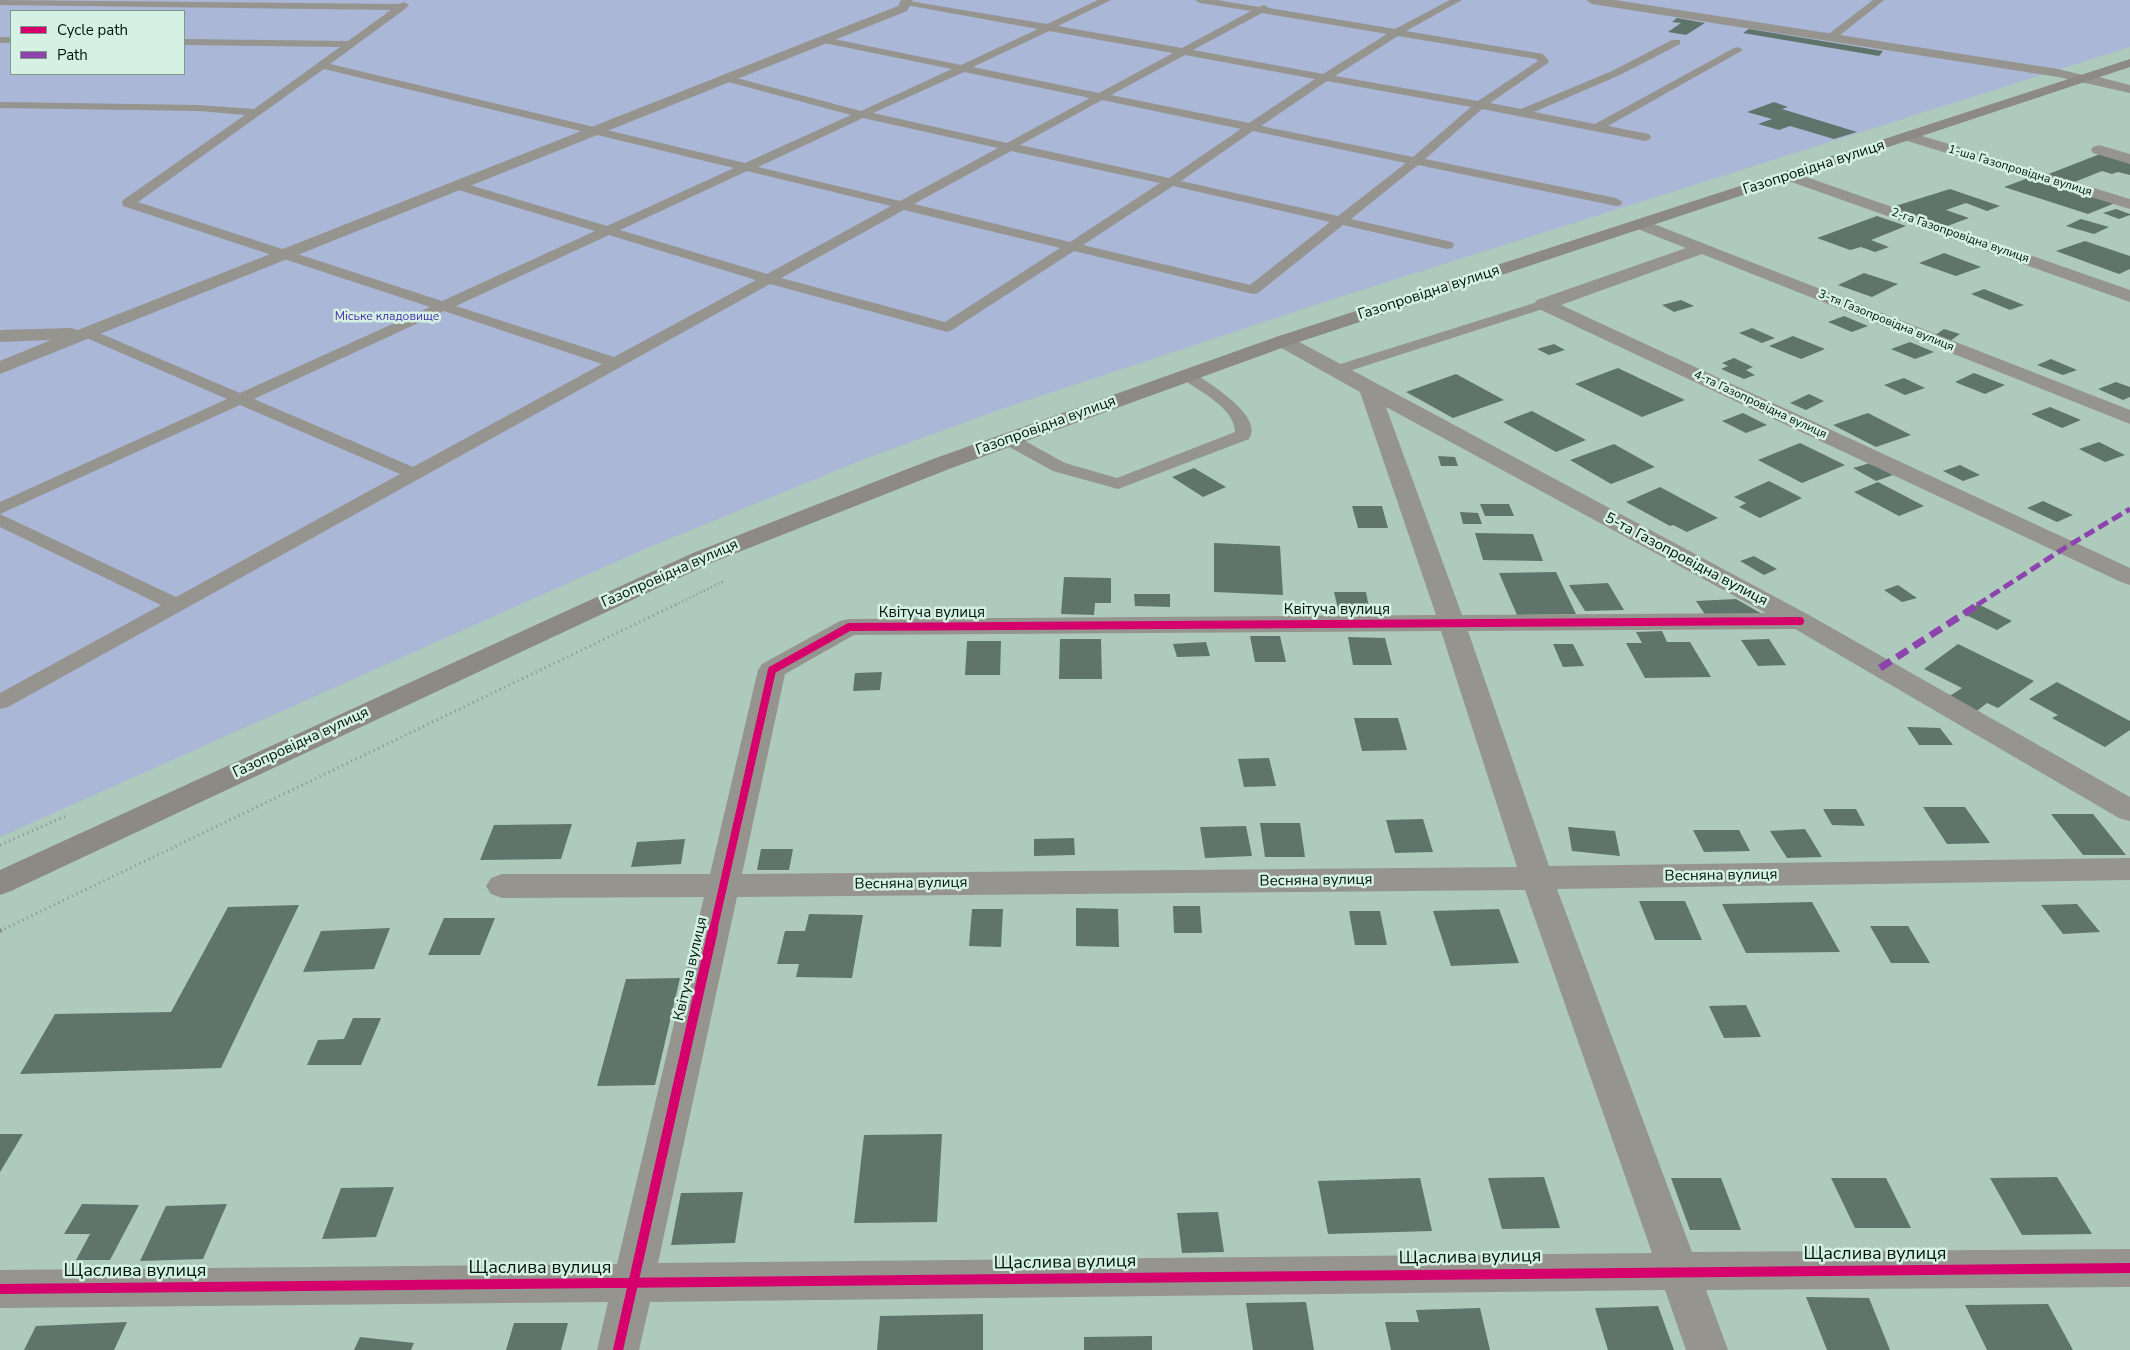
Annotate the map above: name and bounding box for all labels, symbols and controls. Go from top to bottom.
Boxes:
legend [10,10,185,75]
text: Cycle path [57,20,128,40]
text: Path [57,45,88,65]
street label: Газопровідна вулиця [1741,137,1887,199]
street label: 1-ша Газопровідна вулиця [1946,142,2094,200]
street label: 2-га Газопровідна вулиця [1889,206,2031,266]
street label: Газопровідна вулиця [1356,262,1502,324]
street label: 3-тя Газопровідна вулиця [1816,287,1956,355]
park label: Міське кладовище [335,310,439,324]
street label: 4-та Газопровідна вулиця [1691,368,1829,442]
street label: Газопровідна вулиця [973,392,1119,460]
street label: 5-та Газопровідна вулиця [1602,509,1770,611]
street label: Газопровідна вулиця [599,536,741,612]
street label: Квітуча вулиця [1284,601,1390,619]
street label: Квітуча вулиця [879,604,985,622]
street label: Газопровідна вулиця [230,704,372,782]
street label: Весняна вулиця [1664,866,1778,886]
street label: Весняна вулиця [1259,871,1373,891]
street label: Весняна вулиця [854,874,968,894]
street label: Квітуча вулиця [670,915,712,1023]
street label: Щаслива вулиця [1804,1244,1946,1266]
street label: Щаслива вулиця [1398,1246,1542,1270]
street label: Щаслива вулиця [993,1251,1137,1275]
street label: Щаслива вулиця [469,1258,611,1280]
street label: Щаслива вулиця [64,1261,206,1283]

